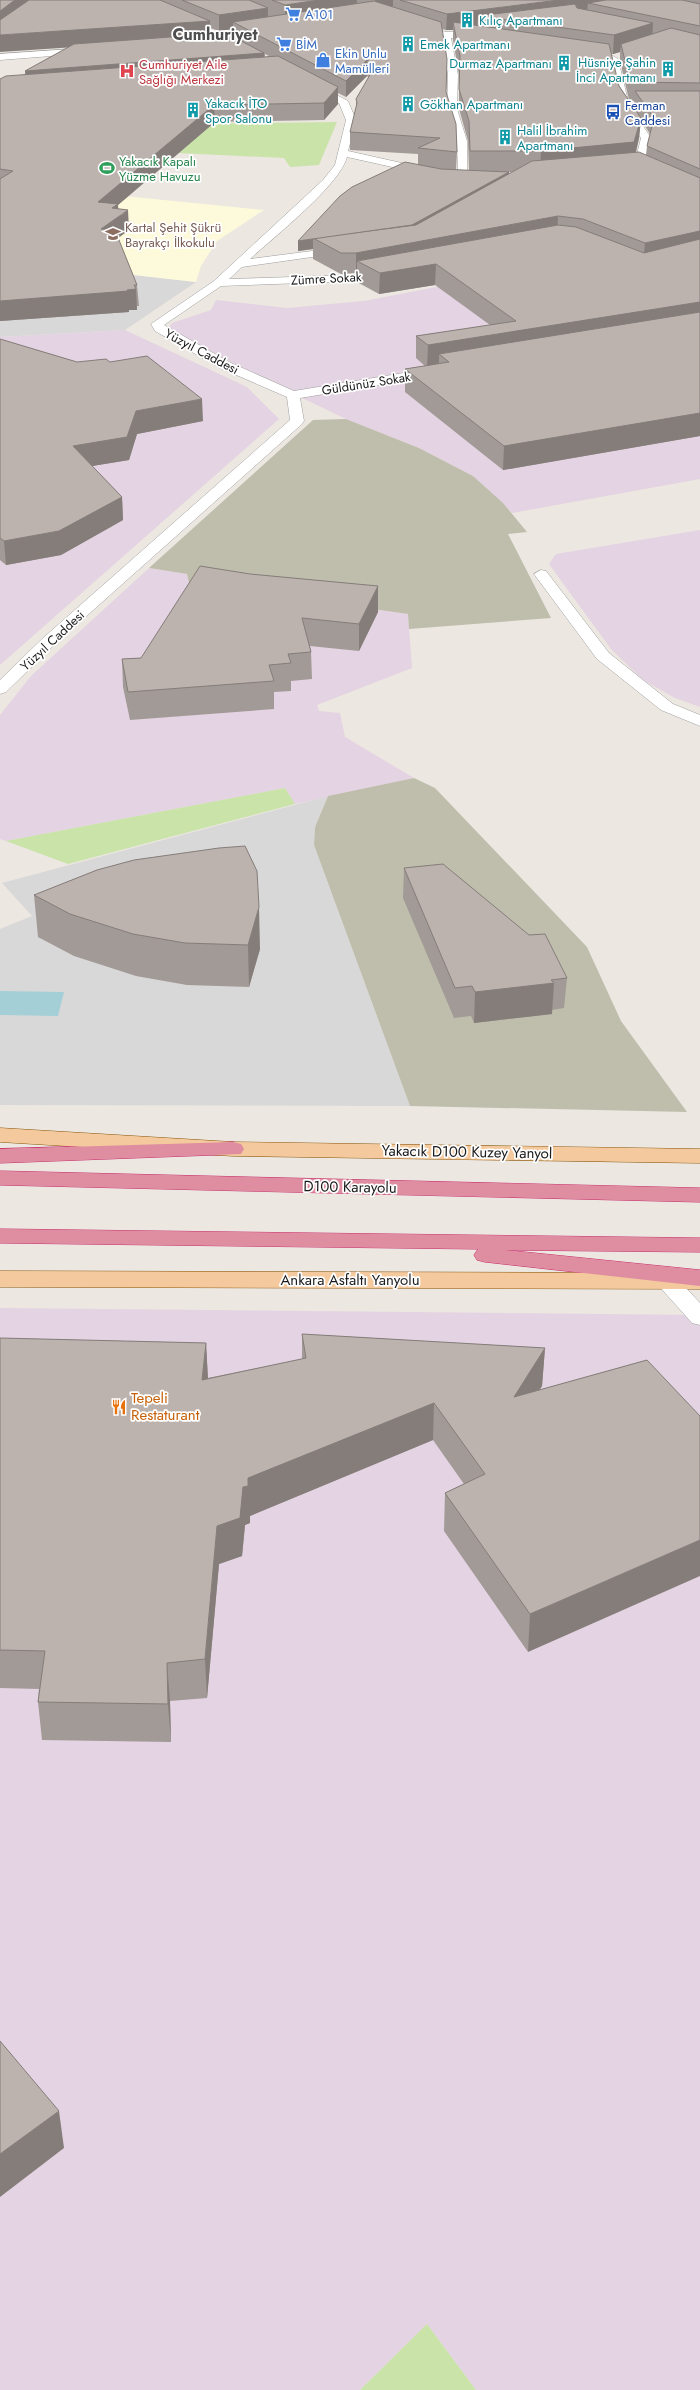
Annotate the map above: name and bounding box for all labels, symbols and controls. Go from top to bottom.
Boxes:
supermarket icon: A101 [284,5,302,23]
place label: A101 [305,5,333,24]
building icon: Kılıç Apartmanı [458,11,476,29]
place label: Kılıç Apartmanı [479,11,563,30]
district label: Cumhuriyet [172,23,259,46]
supermarket icon: BİM [275,35,293,53]
place label: BİM [296,35,317,54]
building icon: Emek Apartmanı [399,35,417,53]
place label: Emek Apartmanı [420,35,510,54]
place label: Ekin Unlu Mamülleri [335,44,389,78]
shop icon: Ekin Unlu Mamülleri [314,51,332,69]
place label: Hüsniye Şahin İnci Apartmanı [576,53,656,87]
place label: Durmaz Apartmanı [449,54,552,73]
building icon: Durmaz Apartmanı [555,54,573,72]
place label: Cumhuriyet Aile Sağlığı Merkezi [139,55,228,89]
building icon: Hüsniye Şahin İnci Apartmanı [659,60,677,78]
hospital icon: Cumhuriyet Aile Sağlığı Merkezi [118,62,136,80]
place label: Yakacık İTO Spor Salonu [205,94,272,128]
building icon: Gökhan Apartmanı [399,95,417,113]
place label: Gökhan Apartmanı [420,95,523,114]
place label: Ferman Caddesi [625,96,670,130]
building icon: Yakacık İTO Spor Salonu [184,101,202,119]
bus stop icon: Ferman Caddesi [604,103,622,121]
place label: Halil İbrahim Apartmanı [517,121,587,155]
building icon: Halil İbrahim Apartmanı [496,128,514,146]
place label: Yakacık Kapalı Yüzme Havuzu [119,152,201,186]
sports icon: Yakacık Kapalı Yüzme Havuzu [98,159,116,177]
place label: Kartal Şehit Şükrü Bayrakçı İlkokulu [125,218,221,252]
school or university icon: Kartal Şehit Şükrü Bayrakçı İlkokulu [104,225,122,243]
street label: Zümre Sokak [290,267,362,290]
street label: Yüzyıl Caddesi [161,324,242,379]
street label: Güldünüz Sokak [320,367,412,400]
street label: Yüzyıl Caddesi [16,606,89,675]
street label: Yakacık D100 Kuzey Yanyol [381,1140,553,1164]
street label: D100 Karayolu [303,1175,397,1199]
street label: Ankara Asfaltı Yanyolu [280,1269,420,1291]
place label: Tepeli Restaturant [131,1387,200,1426]
restaurant icon: Tepeli Restaturant [110,1398,128,1416]

